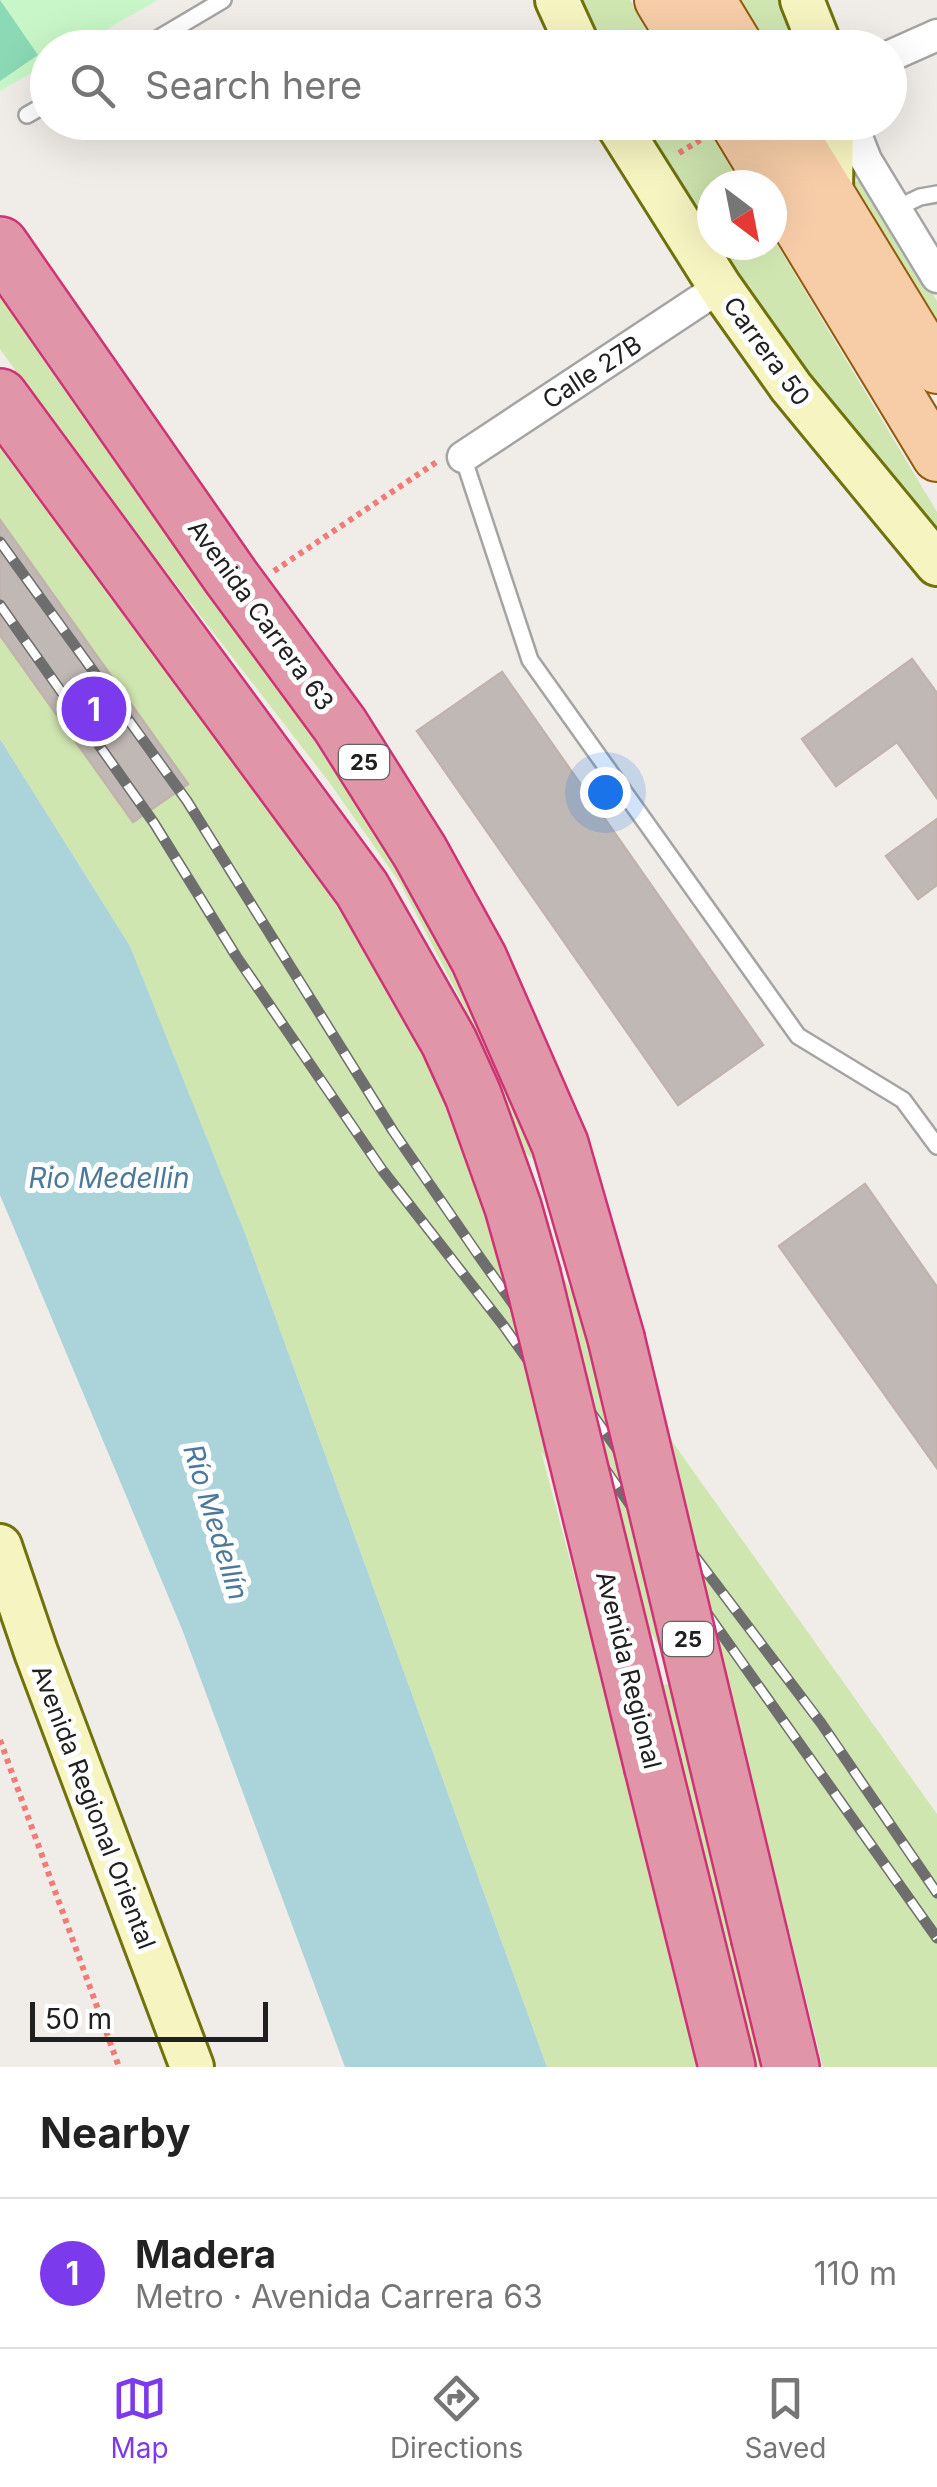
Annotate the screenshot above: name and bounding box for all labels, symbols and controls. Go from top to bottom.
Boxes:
search box [30,30,907,140]
icon: search [65,58,120,113]
text: Search here [145,62,362,108]
north arrow [697,170,787,260]
street label: Carrera 50 [718,291,816,411]
street label: Calle 27B [537,329,647,415]
street label: Avenida Carrera 63 [182,514,340,716]
pin: 1 [62,672,126,746]
road number: 25 [339,745,389,779]
your location [580,767,631,818]
water label: Rio Medellin [28,1161,190,1195]
water label: Río Medellín [176,1440,256,1604]
street label: Avenida Regional [590,1568,668,1772]
road number: 25 [663,1622,713,1656]
street label: Avenida Regional Oriental [26,1661,162,1953]
scale bar [30,1997,268,2042]
text: 50 m [45,2002,112,2036]
text: Nearby [40,2107,191,2158]
text: Madera [135,2231,276,2277]
text: 1 [66,2254,79,2293]
text: 110 m [814,2254,897,2293]
text: Metro · Avenida Carrera 63 [135,2277,543,2316]
tab: Map [111,2371,169,2465]
tab: Directions [390,2371,523,2465]
tab: Saved [744,2371,826,2465]

